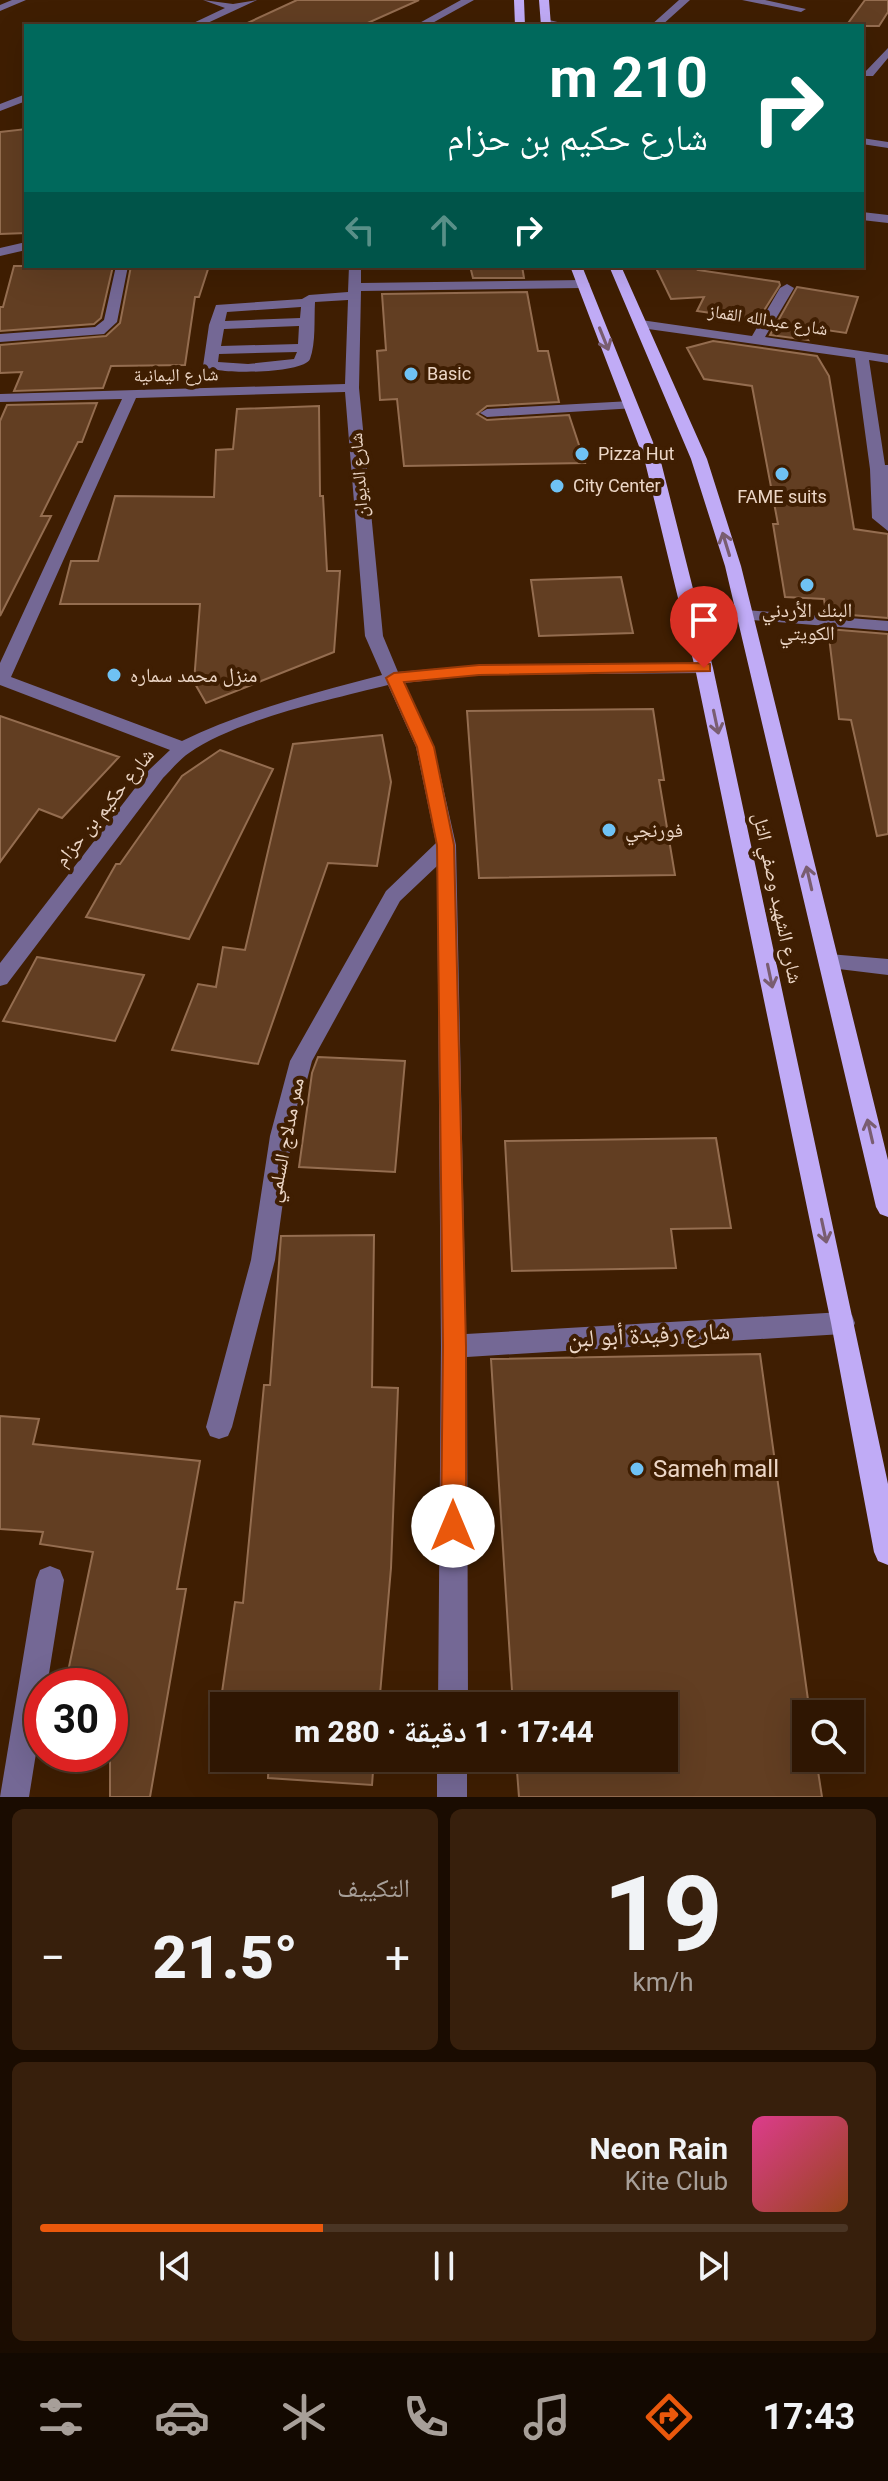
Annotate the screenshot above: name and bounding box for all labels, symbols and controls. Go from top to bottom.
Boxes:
text: 210 m [549,45,708,111]
icon: right [736,56,840,160]
text: شارع حكيم بن حزام [447,117,708,159]
icon: left [338,208,382,252]
icon: ahead [422,208,466,252]
icon: right [506,208,550,252]
street label: شارع عبدالله القماز [706,300,829,340]
one-way arrow [598,326,612,351]
street label: شارع اليمانية [133,363,219,387]
place label: Basic [427,363,471,384]
marker: Basic [402,365,420,383]
street label: شارع الديوان [345,432,373,518]
place label: Pizza Hut [598,443,675,464]
marker: Pizza Hut [573,445,591,463]
marker: FAME suits [773,465,791,483]
place label: City Center [573,475,661,496]
marker: City Center [548,477,566,495]
place label: FAME suits [737,486,827,507]
one-way arrow [718,532,733,558]
marker: البنك الأردني الكويتي [798,576,816,594]
pin [670,586,738,668]
icon: arrive [682,598,726,642]
place label: البنك الأردني الكويتي [762,598,852,649]
place label: منزل محمد سماره [130,663,257,687]
marker: منزل محمد سماره [105,666,123,684]
one-way arrow [709,709,724,734]
street label: شارع حكيم بن حزام [49,743,161,872]
street label: شارع الشهيد وصفي التل [744,810,808,986]
place label: فورنجي [625,818,683,846]
marker: فورنجي [600,821,618,839]
one-way arrow [801,866,816,892]
one-way arrow [763,963,778,989]
street label: ممر مدلاج السلمي [261,1076,313,1205]
one-way arrow [862,1119,877,1144]
one-way arrow [817,1217,832,1243]
street label: شارع رفيدة أبو لبن [567,1317,731,1354]
place label: Sameh mall [653,1455,779,1483]
marker: Sameh mall [628,1460,646,1478]
position arrow [411,1484,495,1568]
speed limit sign: 30 [24,1668,128,1772]
map controls [792,1700,864,1772]
button: search [792,1700,864,1772]
text: 17:44 · 1 دقيقة · 280 m [294,1714,594,1749]
text: 19 [603,1854,723,1975]
text: التكييف [337,1873,410,1903]
text: 21.5° [153,1922,298,1993]
text: − [40,1932,65,1984]
text: + [385,1932,410,1984]
text: km/h [632,1967,694,1997]
text: Neon Rain [589,2131,728,2166]
text: Kite Club [624,2166,728,2196]
icon: previous [153,2244,197,2288]
icon: pause [422,2244,466,2288]
icon: next [691,2244,735,2288]
icon: filters [33,2389,89,2445]
icon: car [154,2389,210,2445]
icon: climate [276,2389,332,2445]
icon: phone [398,2389,454,2445]
icon: music [519,2389,575,2445]
icon: directions [641,2389,697,2445]
text: 17:43 [762,2396,855,2438]

